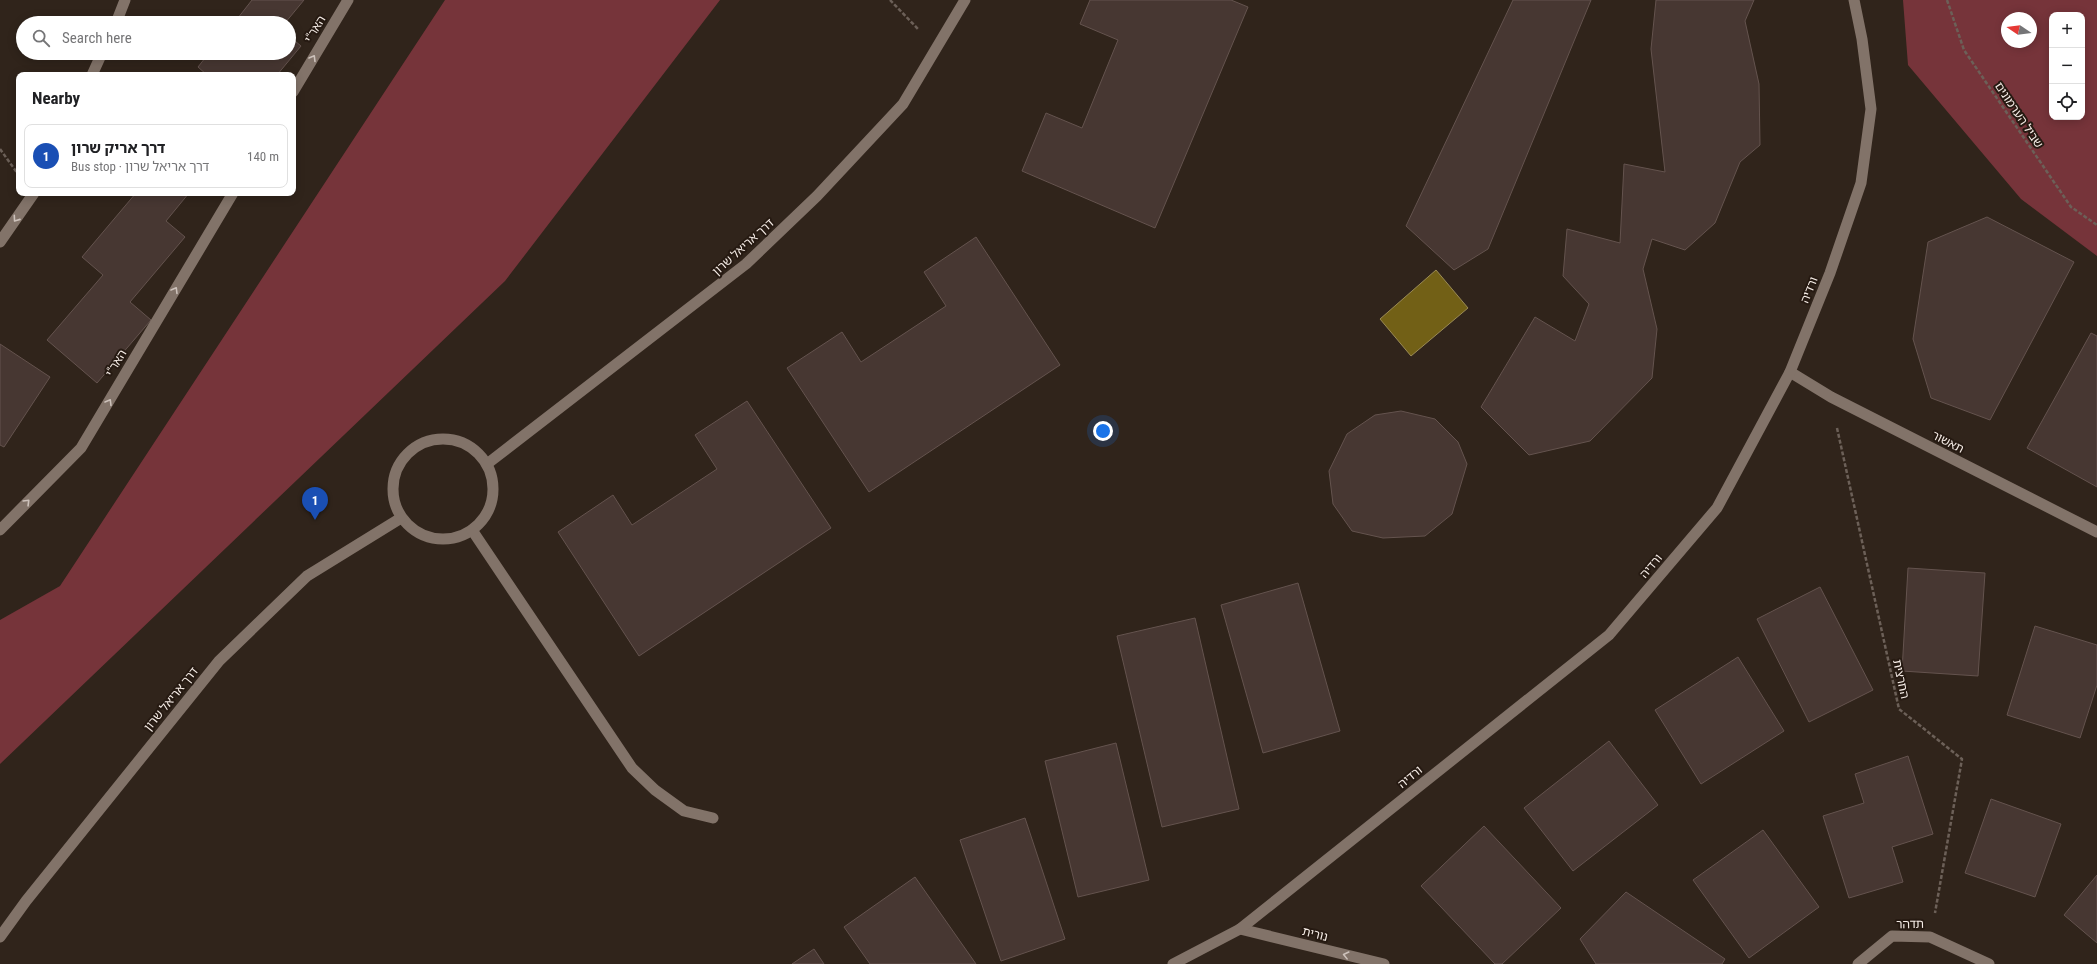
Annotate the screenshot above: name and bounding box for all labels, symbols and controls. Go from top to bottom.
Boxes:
north arrow [2001,12,2037,48]
map controls [2049,12,2085,120]
button: + [2049,12,2085,48]
street label: האר"י [302,13,328,45]
search box [16,16,296,60]
icon: search [30,27,52,49]
text: Search here [62,29,132,47]
button: − [2049,48,2085,84]
one-way arrow [308,55,316,62]
street label: שביל הערמונים [1992,80,2046,150]
button: locate [2049,84,2085,120]
text: Nearby [32,88,80,108]
text: דרך אריק שרון [71,139,165,157]
text: 1 [43,149,49,164]
text: 140 m [247,149,279,164]
text: Bus stop · דרך אריאל שרון [71,159,209,174]
one-way arrow [13,215,21,222]
street label: דרך אריאל שרון [709,215,777,278]
street label: ורדיה [1797,275,1821,305]
one-way arrow [171,287,178,294]
street label: האר"י [103,347,129,379]
one-way arrow [104,399,111,406]
your location [1093,421,1113,441]
street label: תאשור [1930,428,1966,456]
pin: 1 [302,487,328,520]
one-way arrow [23,499,30,507]
street label: ורדיה [1637,551,1665,581]
street label: החרצית [1890,658,1912,700]
street label: דרך אריאל שרון [141,664,201,734]
street label: ורדיה [1395,763,1425,791]
street label: תדהר [1896,917,1924,931]
street label: נורית [1301,924,1329,944]
one-way arrow [1343,951,1349,959]

